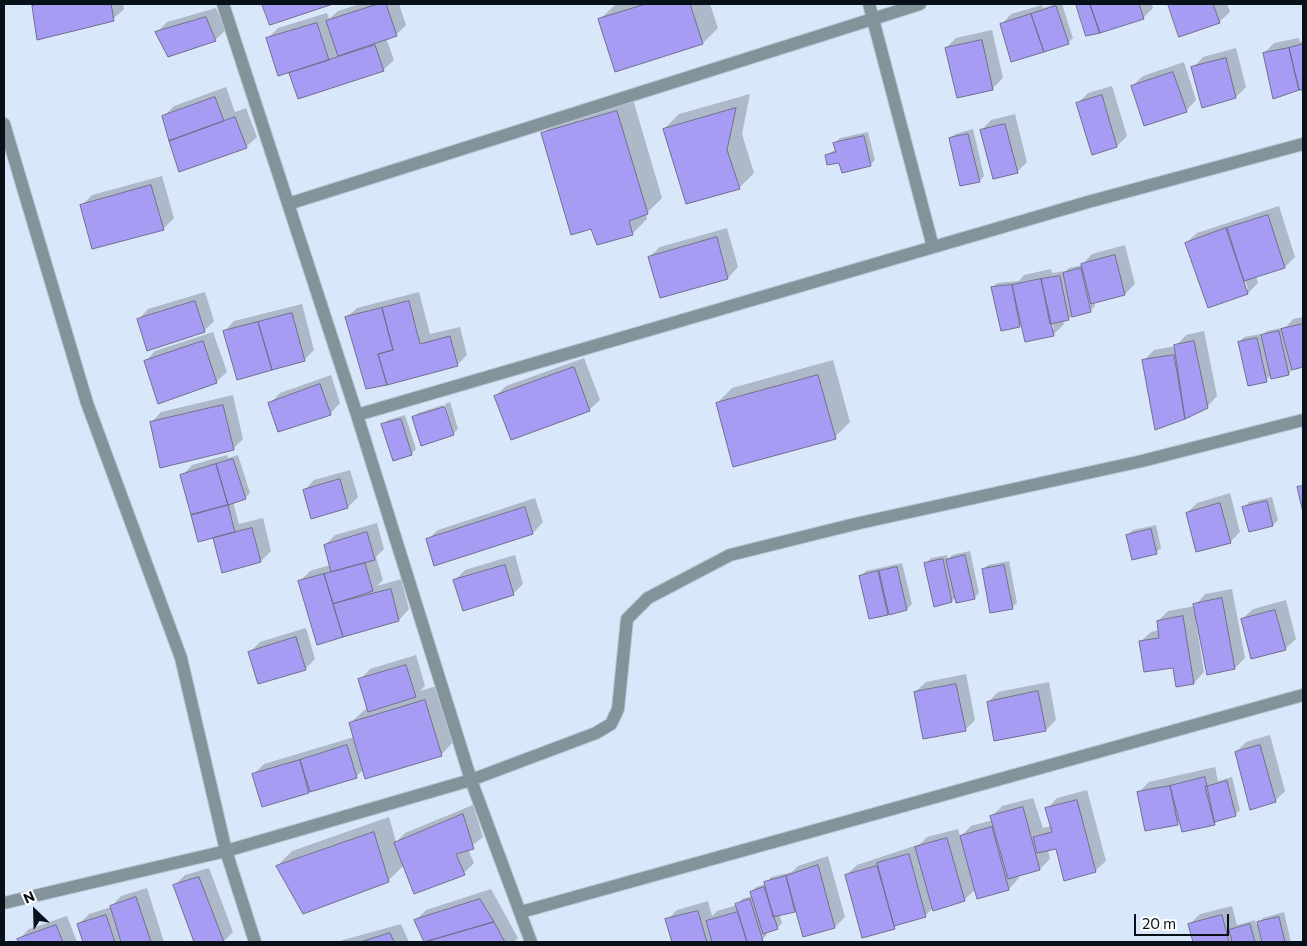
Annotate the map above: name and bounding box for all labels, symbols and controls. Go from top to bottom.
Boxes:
north arrow [10,886,60,936]
text: N [20,887,37,907]
scale bar [1137,904,1232,936]
text: 20 m [1142,914,1176,932]

